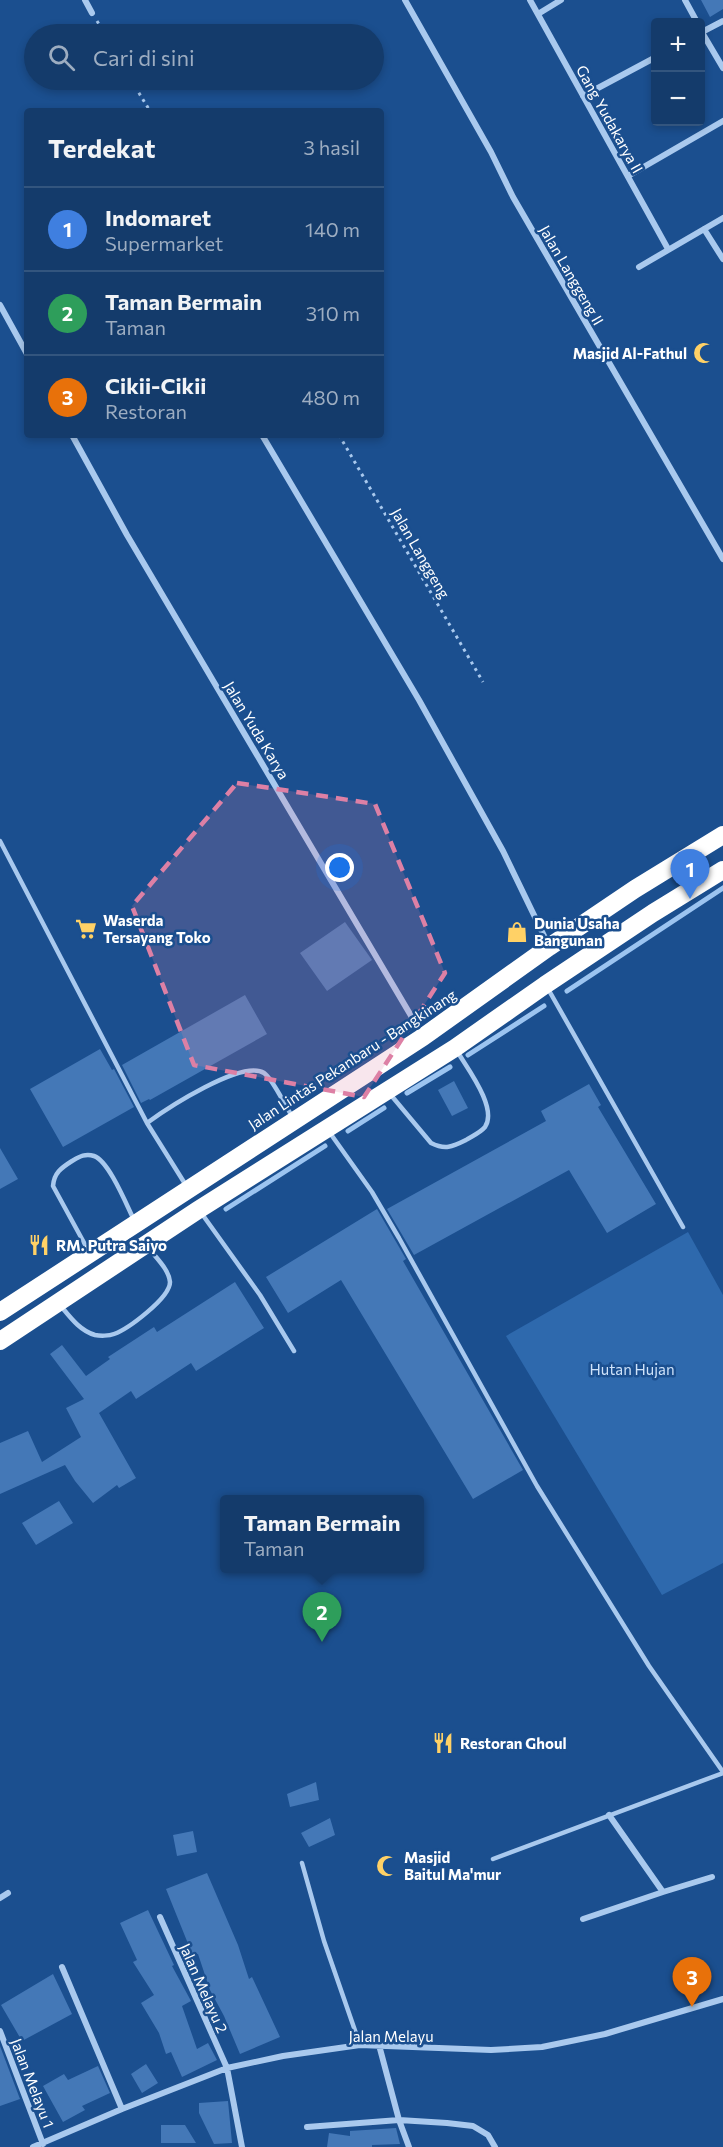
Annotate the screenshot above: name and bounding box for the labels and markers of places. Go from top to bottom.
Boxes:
mosque icon: Masjid Al-Fathul [692,341,716,365]
place label: Masjid Al-Fathul [573,344,687,362]
pin: 1 [670,850,710,899]
place label: Waserda Tersayang Toko [103,911,211,946]
place label: Dunia Usaha Bangunan [534,914,620,949]
supermarket icon: Waserda Tersayang Toko [74,917,98,941]
shop icon: Dunia Usaha Bangunan [505,920,529,944]
restaurant icon: RM. Putra Saiyo [27,1233,51,1257]
place label: RM. Putra Saiyo [56,1236,167,1254]
pin: 2 [302,1592,342,1642]
restaurant icon: Restoran Ghoul [431,1731,455,1755]
place label: Restoran Ghoul [460,1734,567,1752]
place label: Masjid Baitul Ma'mur [404,1848,501,1883]
mosque icon: Masjid Baitul Ma'mur [375,1854,399,1878]
pin: 3 [672,1958,712,2007]

